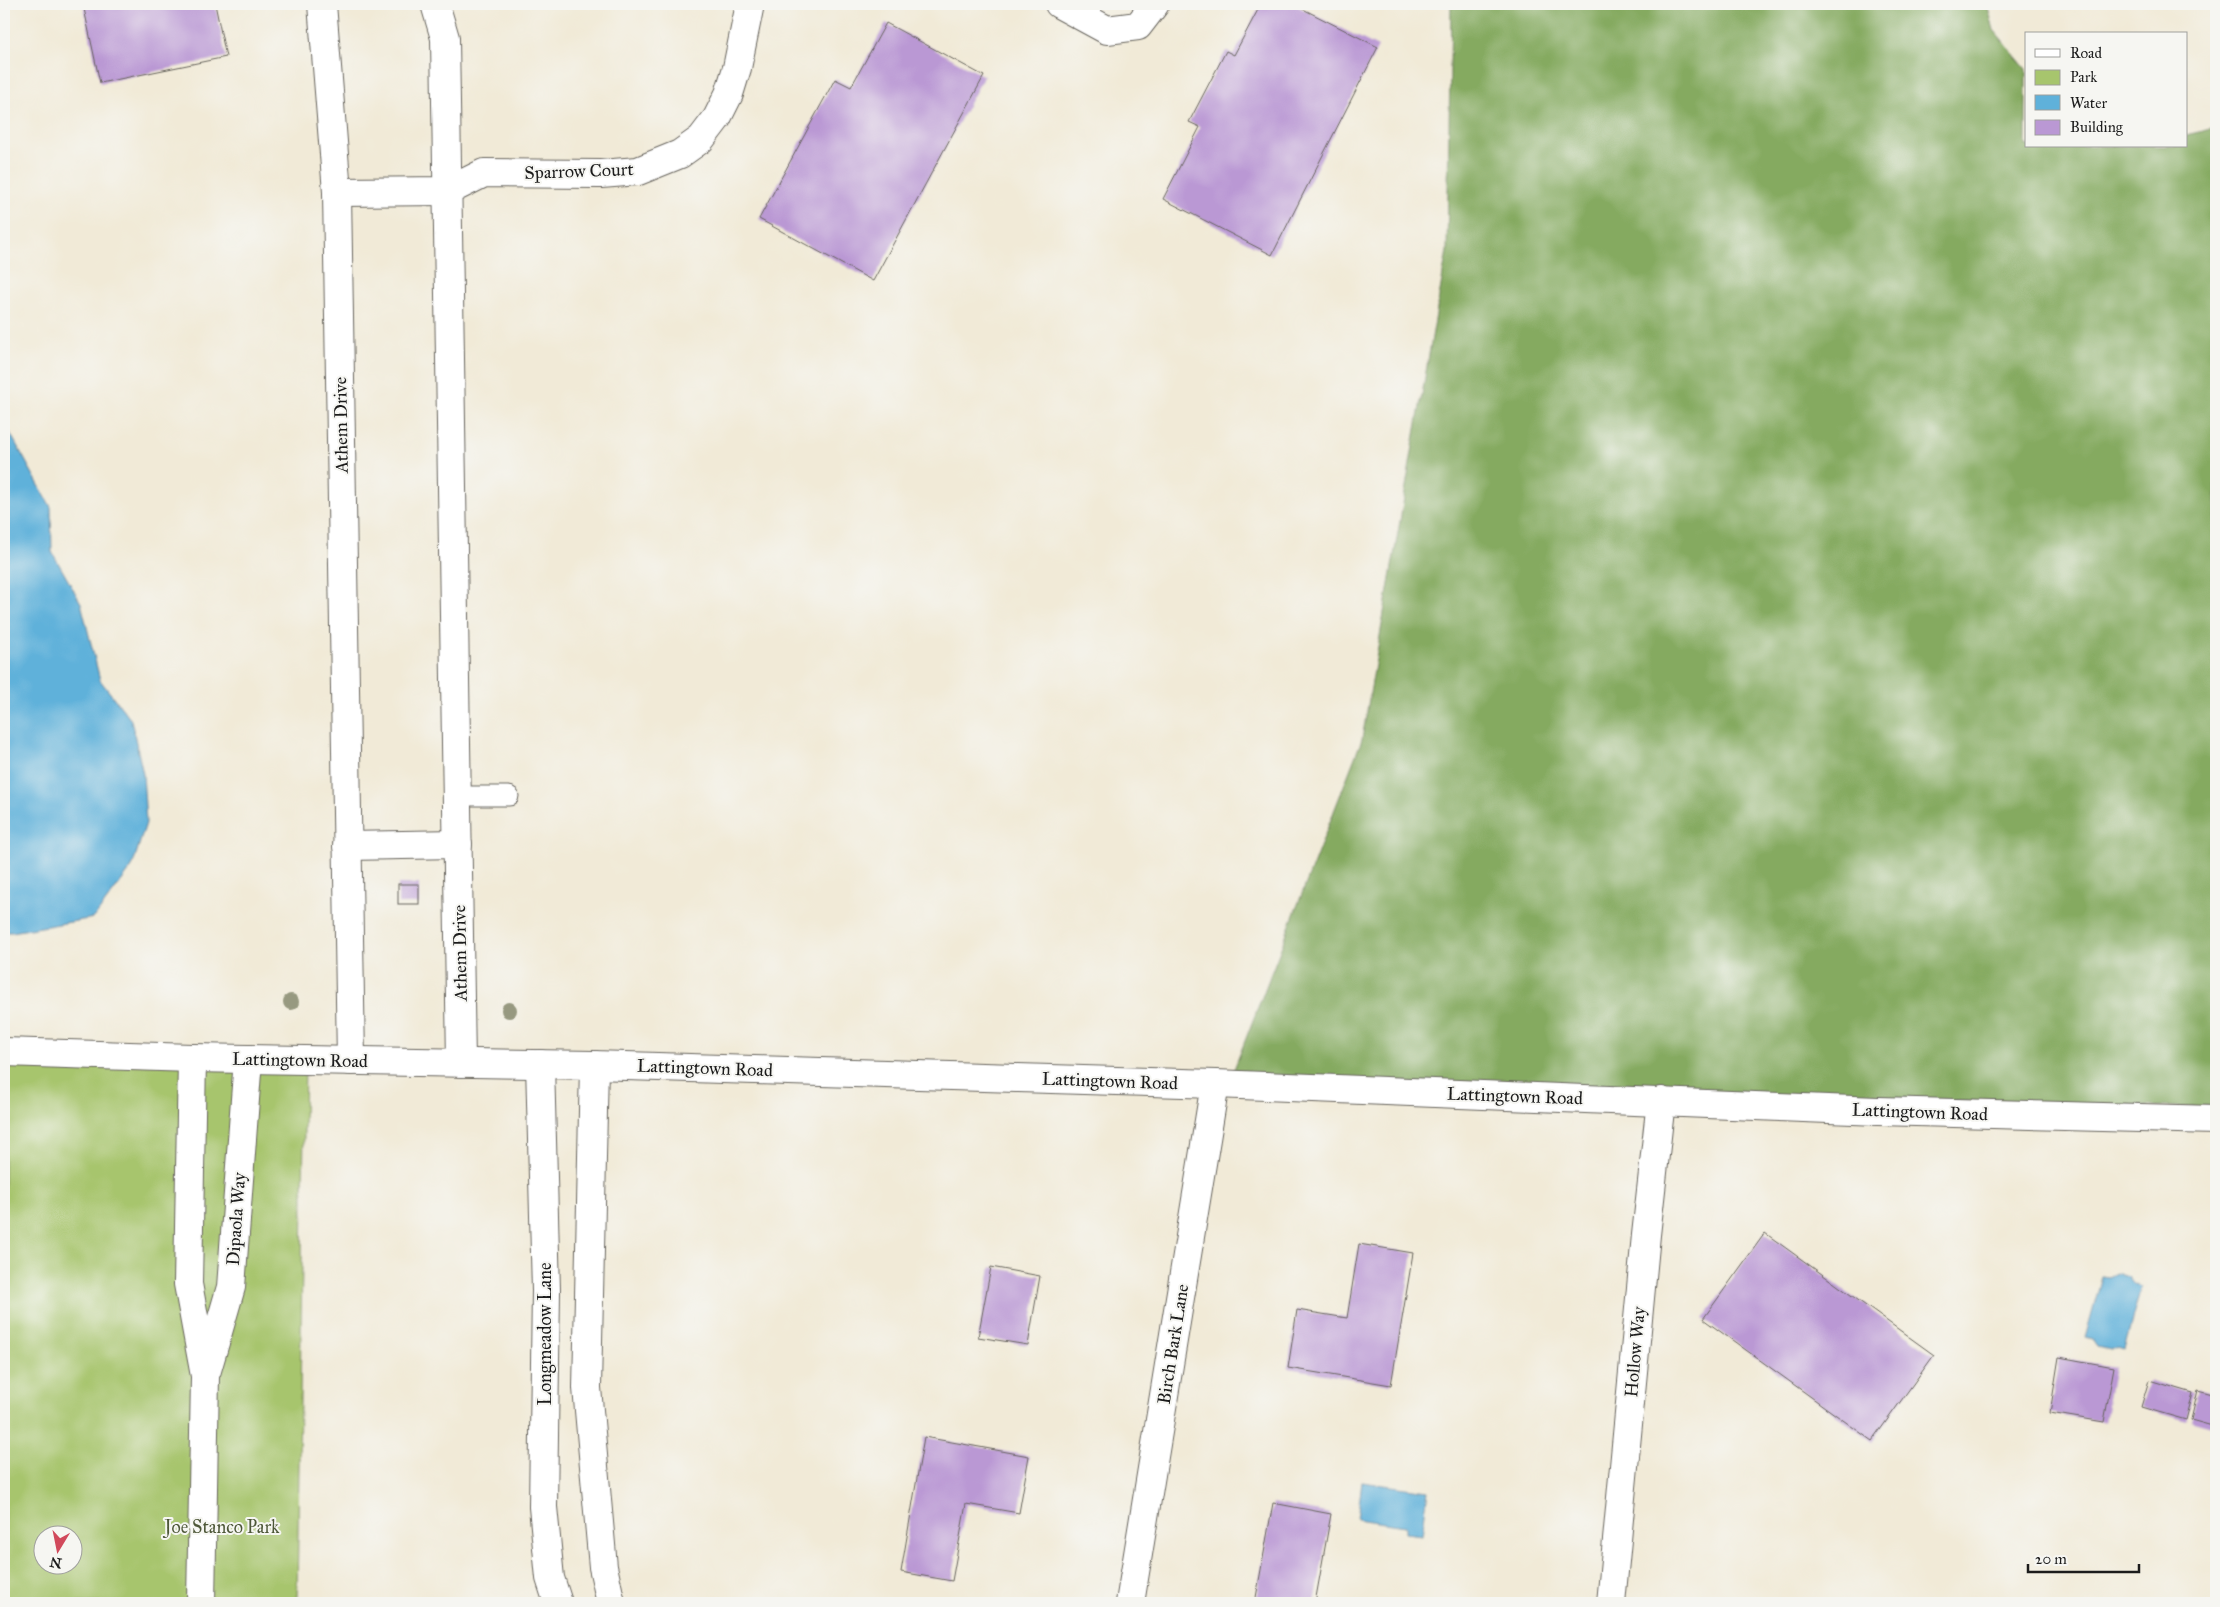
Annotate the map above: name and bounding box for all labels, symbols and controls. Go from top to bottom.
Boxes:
legend [2025,32,2188,148]
text: Road [2070,44,2102,62]
text: Park [2070,68,2097,86]
text: Water [2070,94,2107,112]
text: Building [2070,118,2124,136]
street label: Sparrow Court [524,158,635,184]
street label: Athem Drive [329,377,353,474]
street label: Athem Drive [448,905,472,1002]
street label: Lattingtown Road [232,1048,368,1073]
street label: Lattingtown Road [637,1055,773,1082]
street label: Lattingtown Road [1042,1068,1178,1095]
street label: Lattingtown Road [1447,1083,1583,1110]
street label: Lattingtown Road [1852,1099,1988,1126]
street label: Dipaola Way [222,1171,250,1266]
street label: Longmeadow Lane [534,1263,557,1405]
street label: Birch Bark Lane [1153,1282,1193,1406]
street label: Hollow Way [1620,1305,1650,1398]
park label: Joe Stanco Park [163,1516,280,1539]
north arrow [32,1524,82,1574]
scale bar [2028,1542,2139,1574]
text: 20 m [2035,1550,2067,1568]
text: N [48,1553,63,1572]

